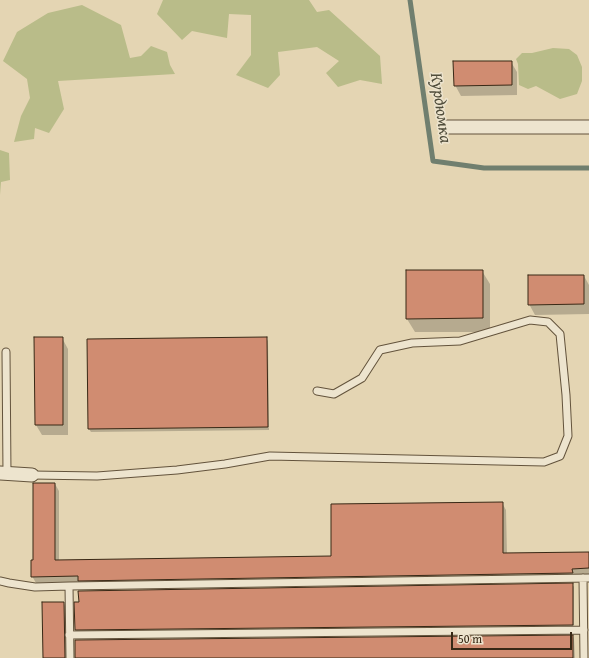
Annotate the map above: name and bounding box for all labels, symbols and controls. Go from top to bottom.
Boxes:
water label: Курдюмка [425,72,455,144]
scale bar [453,624,574,650]
text: 50 m [458,630,482,647]

